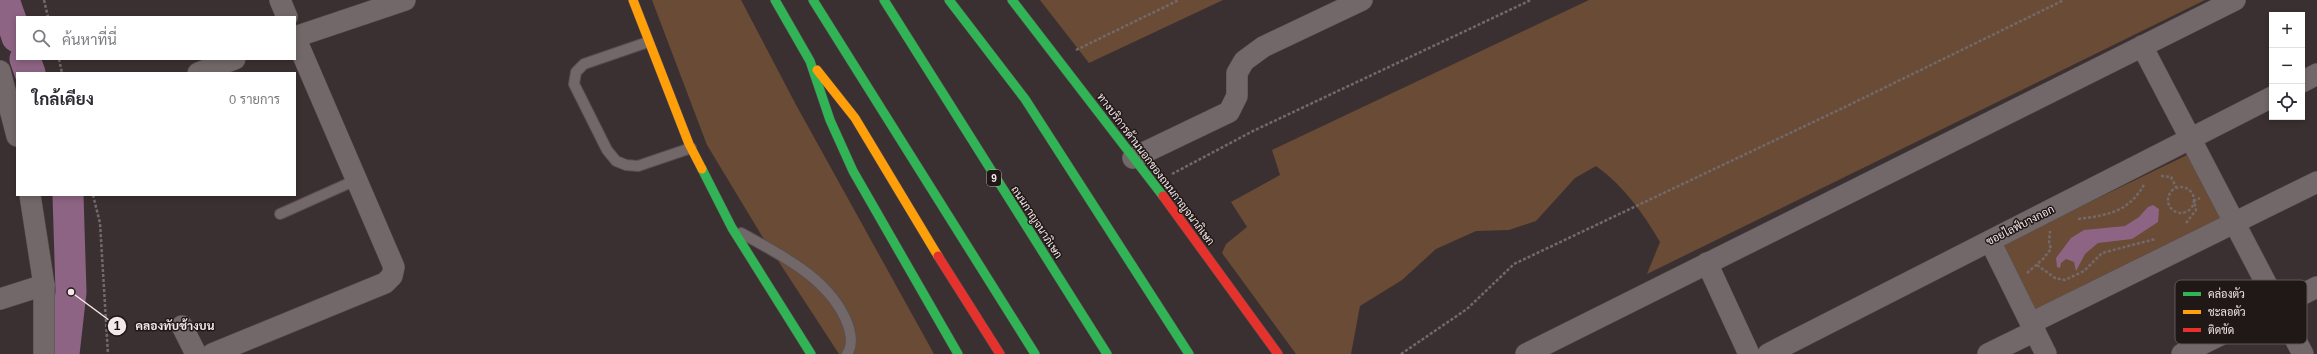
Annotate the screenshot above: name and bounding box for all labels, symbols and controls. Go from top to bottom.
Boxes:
map controls [2269,12,2305,120]
button: + [2269,12,2305,48]
search box [16,16,296,60]
icon: search [30,27,52,49]
text: ค้นหาที่นี่ [62,31,117,48]
button: − [2269,48,2305,84]
button: locate [2269,84,2305,120]
text: ใกล้เคียง [32,90,94,109]
street label: ทางบริการด้านนอกของถนนกาญจนาภิเษก [1094,90,1218,248]
text: 0 รายการ [229,92,280,107]
road number: 9 [987,170,1001,186]
street label: ถนนกาญจนาภิเษก [1008,184,1065,261]
street label: ซอยไลฟ์บางกอก [1983,201,2056,247]
legend [2175,280,2307,344]
text: คล่องตัว [2208,287,2245,300]
text: ชะลอตัว [2208,305,2246,318]
callout: คลองทับช้างบน [107,314,222,338]
text: คลองทับช้างบน [136,318,215,333]
text: 1 [114,319,121,333]
text: ติดขัด [2208,323,2234,336]

